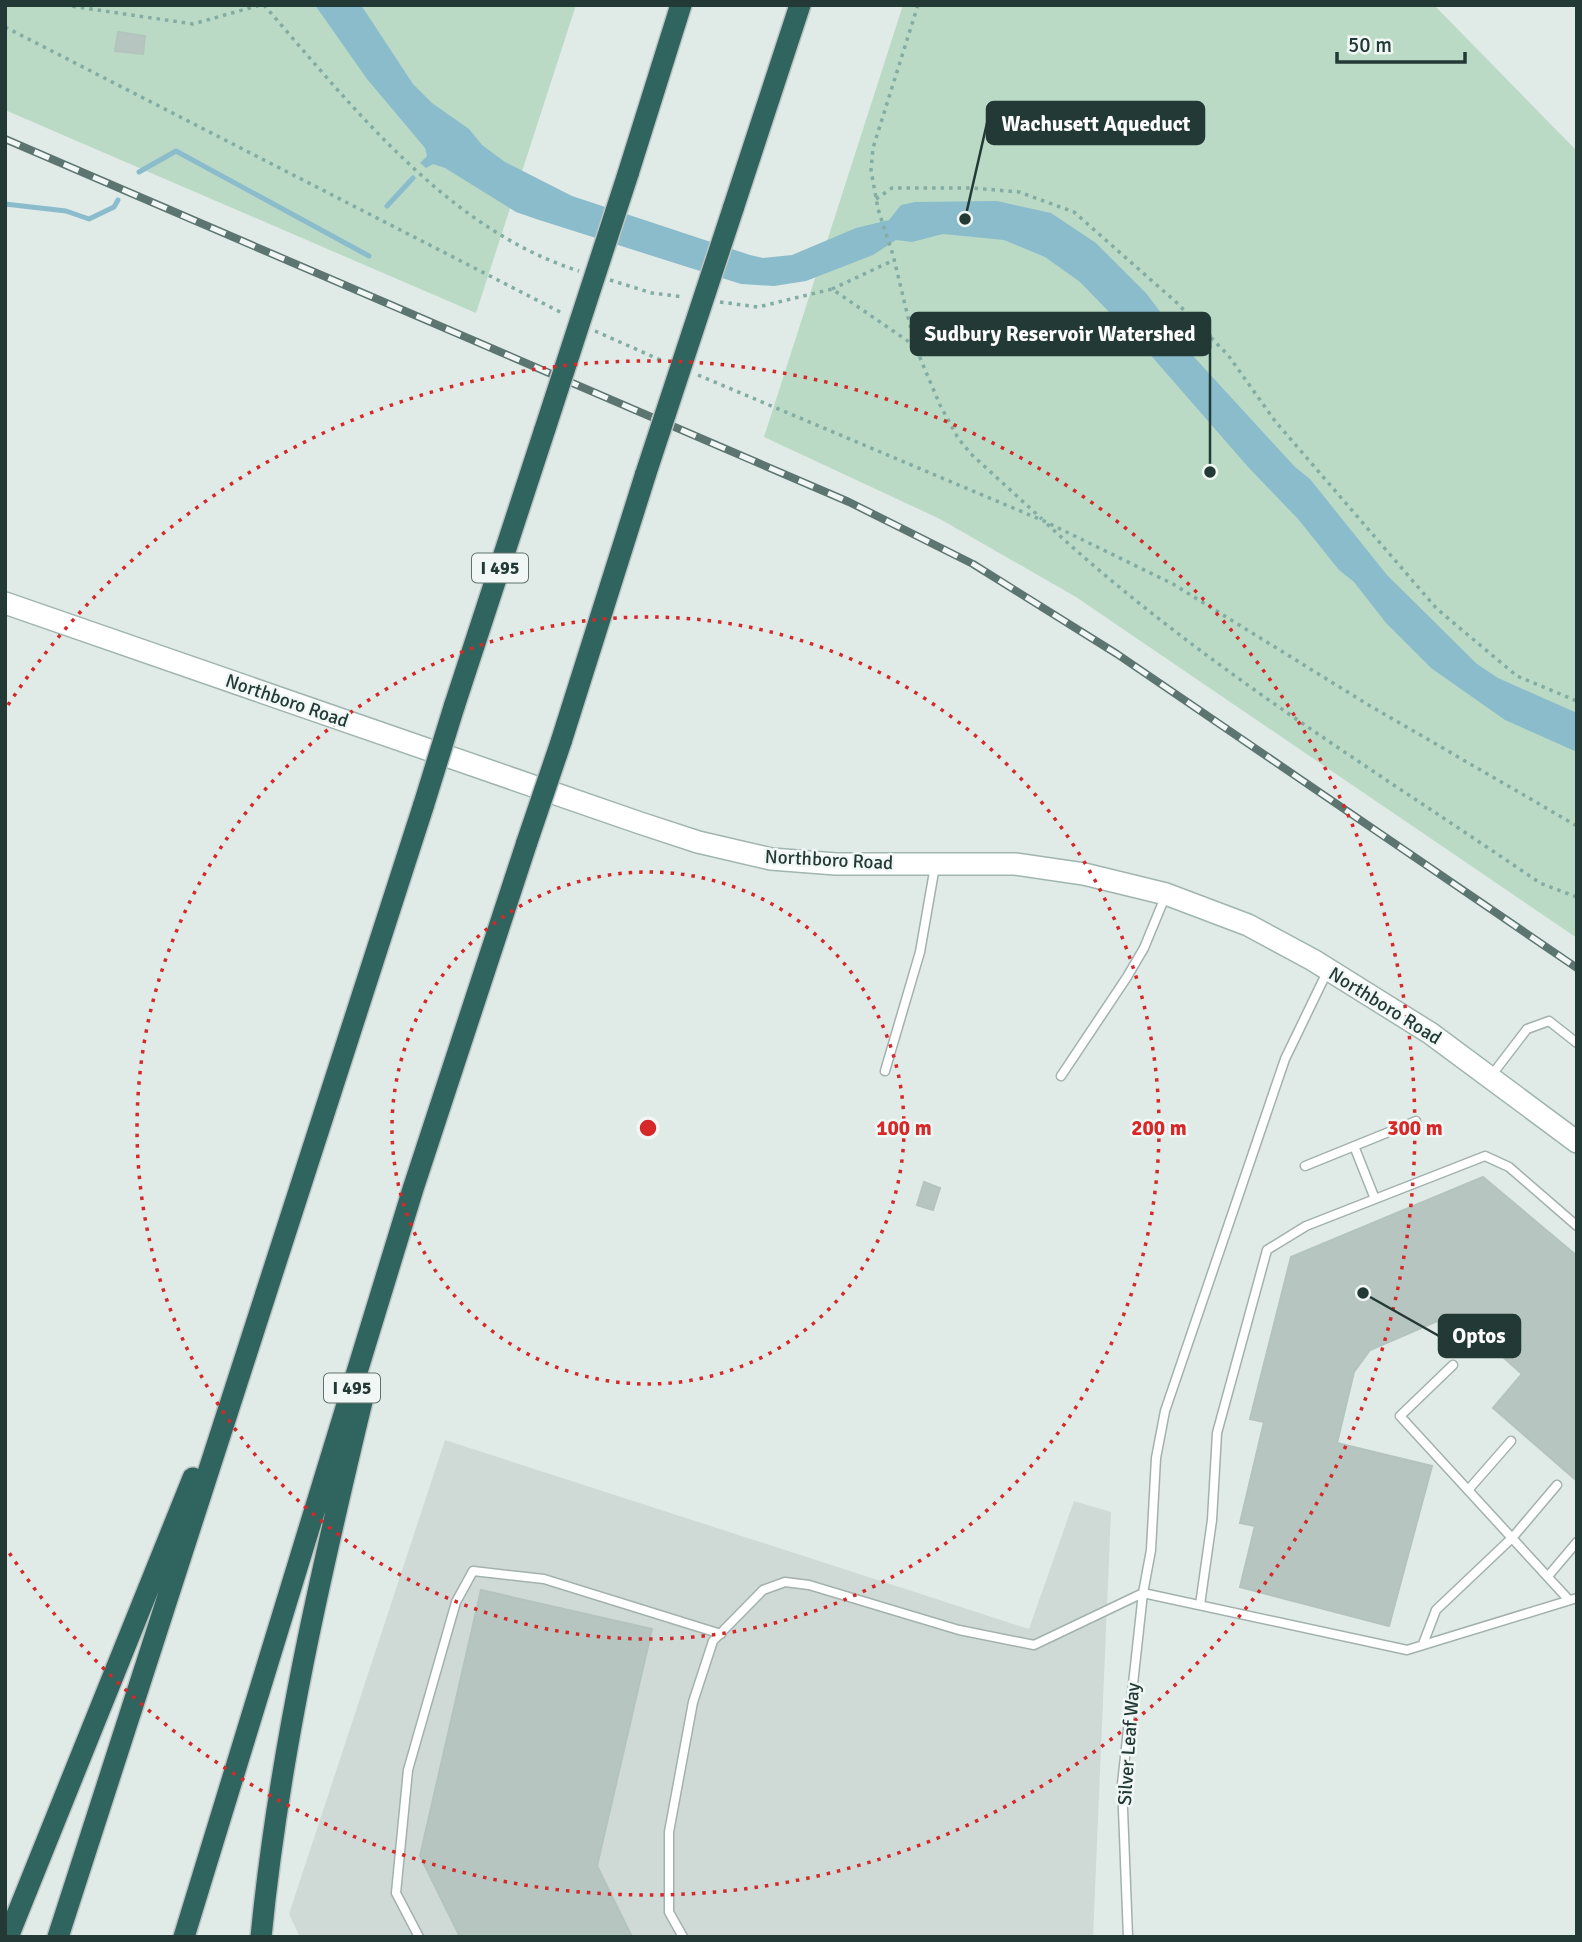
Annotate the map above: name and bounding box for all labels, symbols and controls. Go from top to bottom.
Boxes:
scale bar [1337,21,1465,65]
text: 50 m [1348,32,1392,58]
callout: Wachusett Aqueduct [987,102,1204,144]
text: Wachusett Aqueduct [1002,111,1191,137]
callout: Sudbury Reservoir Watershed [911,313,1210,355]
text: Sudbury Reservoir Watershed [924,321,1196,347]
road number: I 495 [472,554,528,582]
street label: Northboro Road [222,669,352,733]
street label: Northboro Road [764,845,894,875]
street label: Northboro Road [1324,962,1446,1050]
text: 100 m [876,1115,932,1141]
text: 200 m [1131,1115,1187,1141]
text: 300 m [1387,1115,1443,1141]
centre of rings [636,1116,660,1140]
callout: Optos [1439,1315,1520,1357]
text: Optos [1452,1323,1506,1349]
road number: I 495 [324,1373,380,1402]
street label: Silver Leaf Way [1113,1682,1145,1806]

